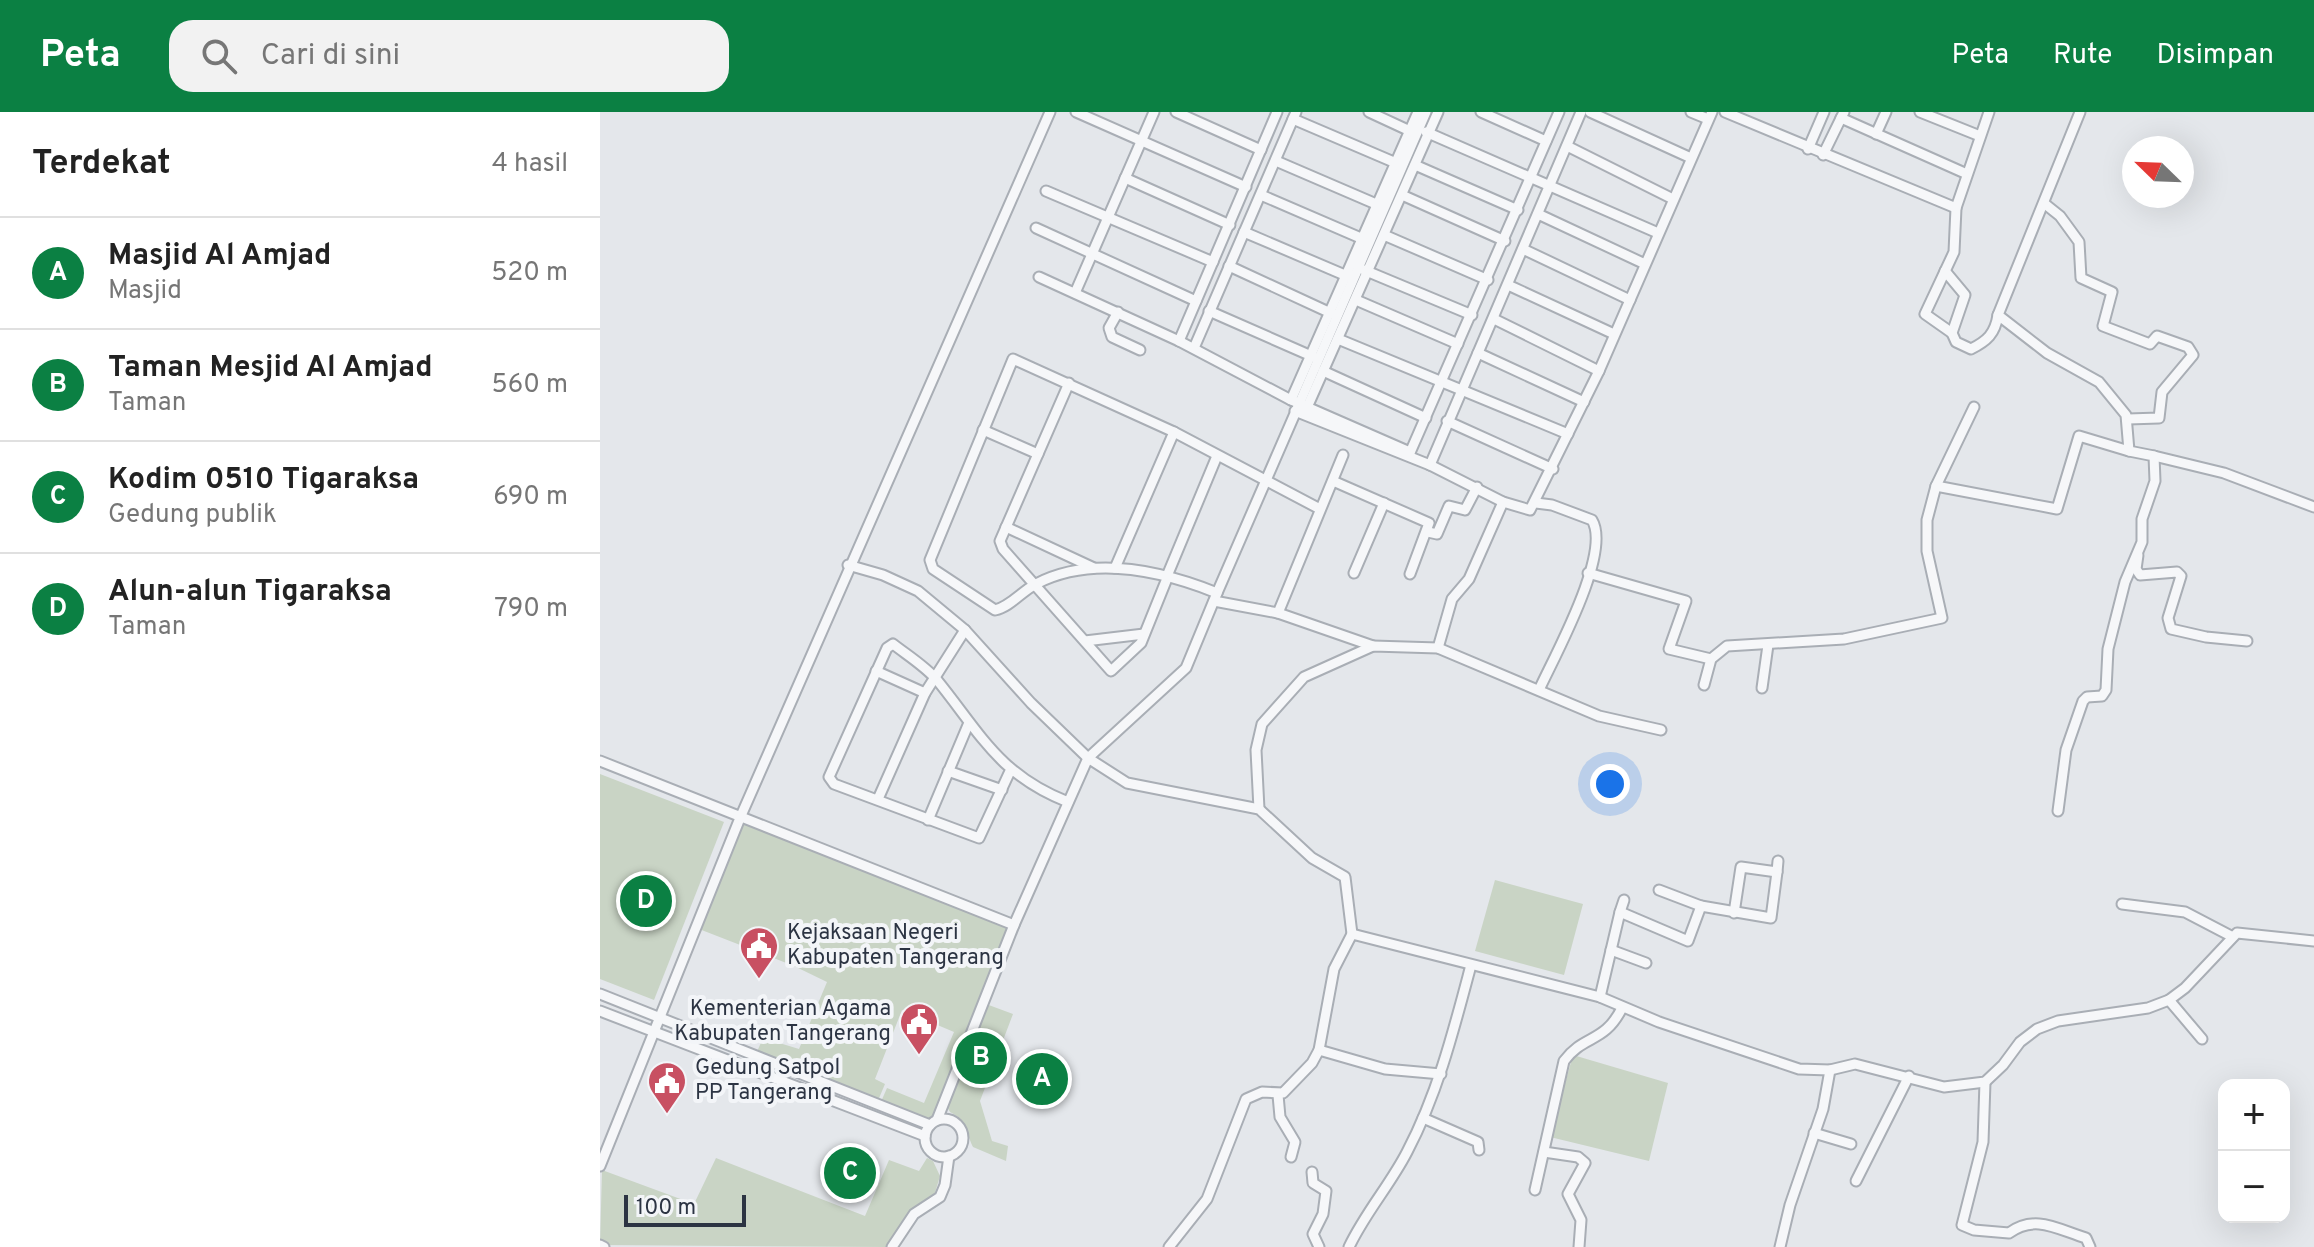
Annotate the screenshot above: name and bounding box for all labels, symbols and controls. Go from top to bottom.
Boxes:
search box [169,20,729,92]
text: Peta [40,32,121,81]
icon: search [197,34,241,78]
text: Cari di sini [261,38,400,75]
text: Peta [1952,38,2009,74]
text: Rute [2053,38,2112,74]
text: Disimpan [2156,38,2274,74]
north arrow [2122,136,2194,208]
text: Terdekat [32,143,171,186]
text: 4 hasil [492,148,568,181]
text: Masjid Al Amjad [108,238,331,275]
text: A [49,257,67,290]
text: 520 m [491,257,568,290]
text: Masjid [108,275,182,308]
text: Taman Mesjid Al Amjad [108,350,432,387]
text: B [49,369,67,402]
text: 560 m [492,369,568,402]
text: Taman [108,387,186,420]
text: Kodim 0510 Tigaraksa [108,462,419,499]
text: C [50,481,66,514]
text: 690 m [493,481,568,514]
text: Gedung publik [108,499,277,532]
text: Alun-alun Tigaraksa [108,574,392,611]
text: D [49,593,67,626]
text: 790 m [494,593,568,626]
text: Taman [108,611,186,644]
your location [1590,764,1630,804]
pin: D [620,871,672,931]
place label: Kejaksaan Negeri Kabupaten Tangerang [787,920,1004,972]
public building icon: Kejaksaan Negeri Kabupaten Tangerang [738,925,780,980]
place label: Kementerian Agama Kabupaten Tangerang [674,996,891,1048]
public building icon: Kementerian Agama Kabupaten Tangerang [898,1001,940,1056]
pin: B [955,1028,1007,1088]
pin: A [1016,1049,1068,1109]
place label: Gedung Satpol PP Tangerang [695,1055,840,1107]
public building icon: Gedung Satpol PP Tangerang [646,1060,688,1115]
map controls [2218,1079,2290,1223]
button: + [2218,1079,2290,1151]
pin: C [824,1143,876,1203]
button: − [2218,1151,2290,1223]
scale bar [624,1191,746,1227]
text: 100 m [636,1195,696,1222]

